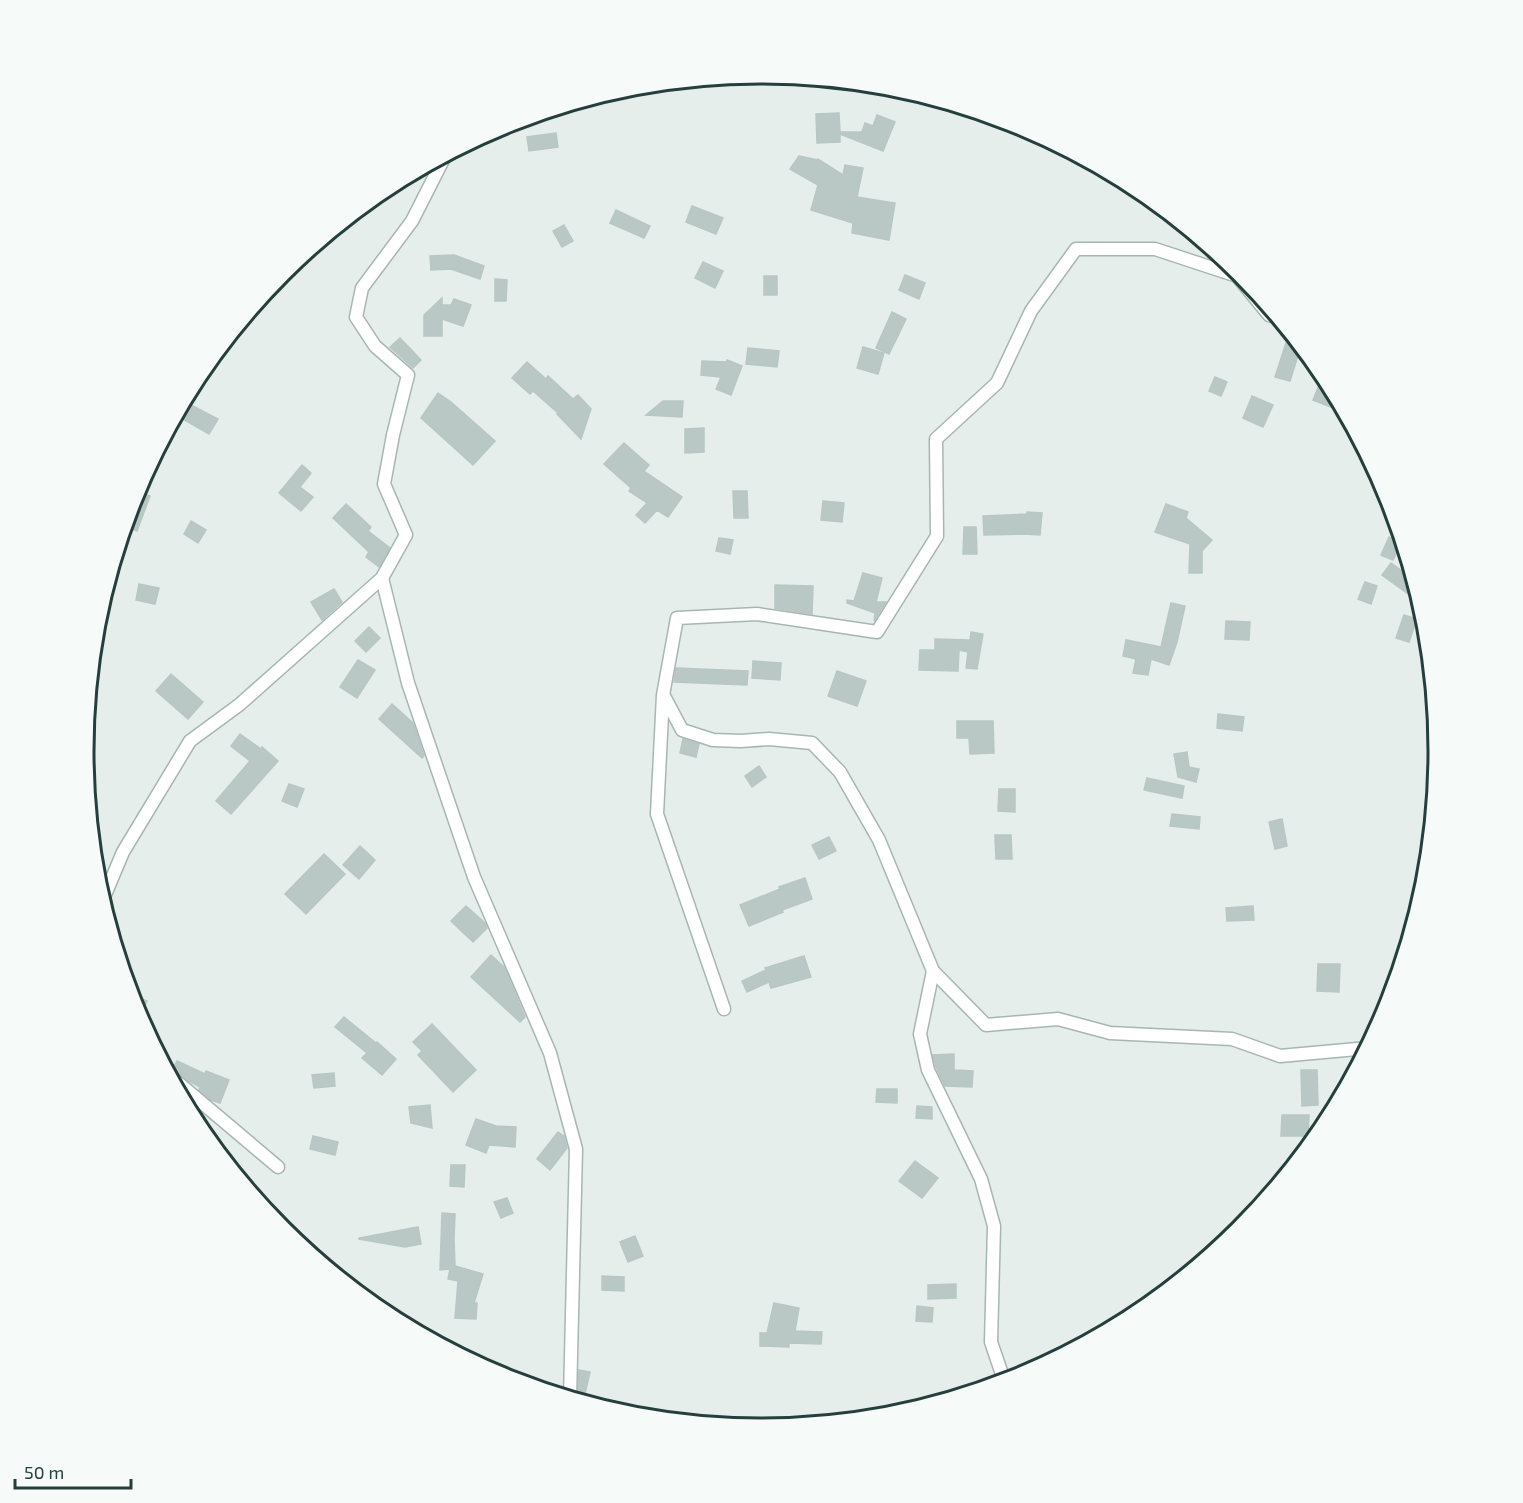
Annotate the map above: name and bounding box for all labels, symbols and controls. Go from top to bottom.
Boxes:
scale bar [15,1452,130,1490]
text: 50 m [24,1461,64,1483]

